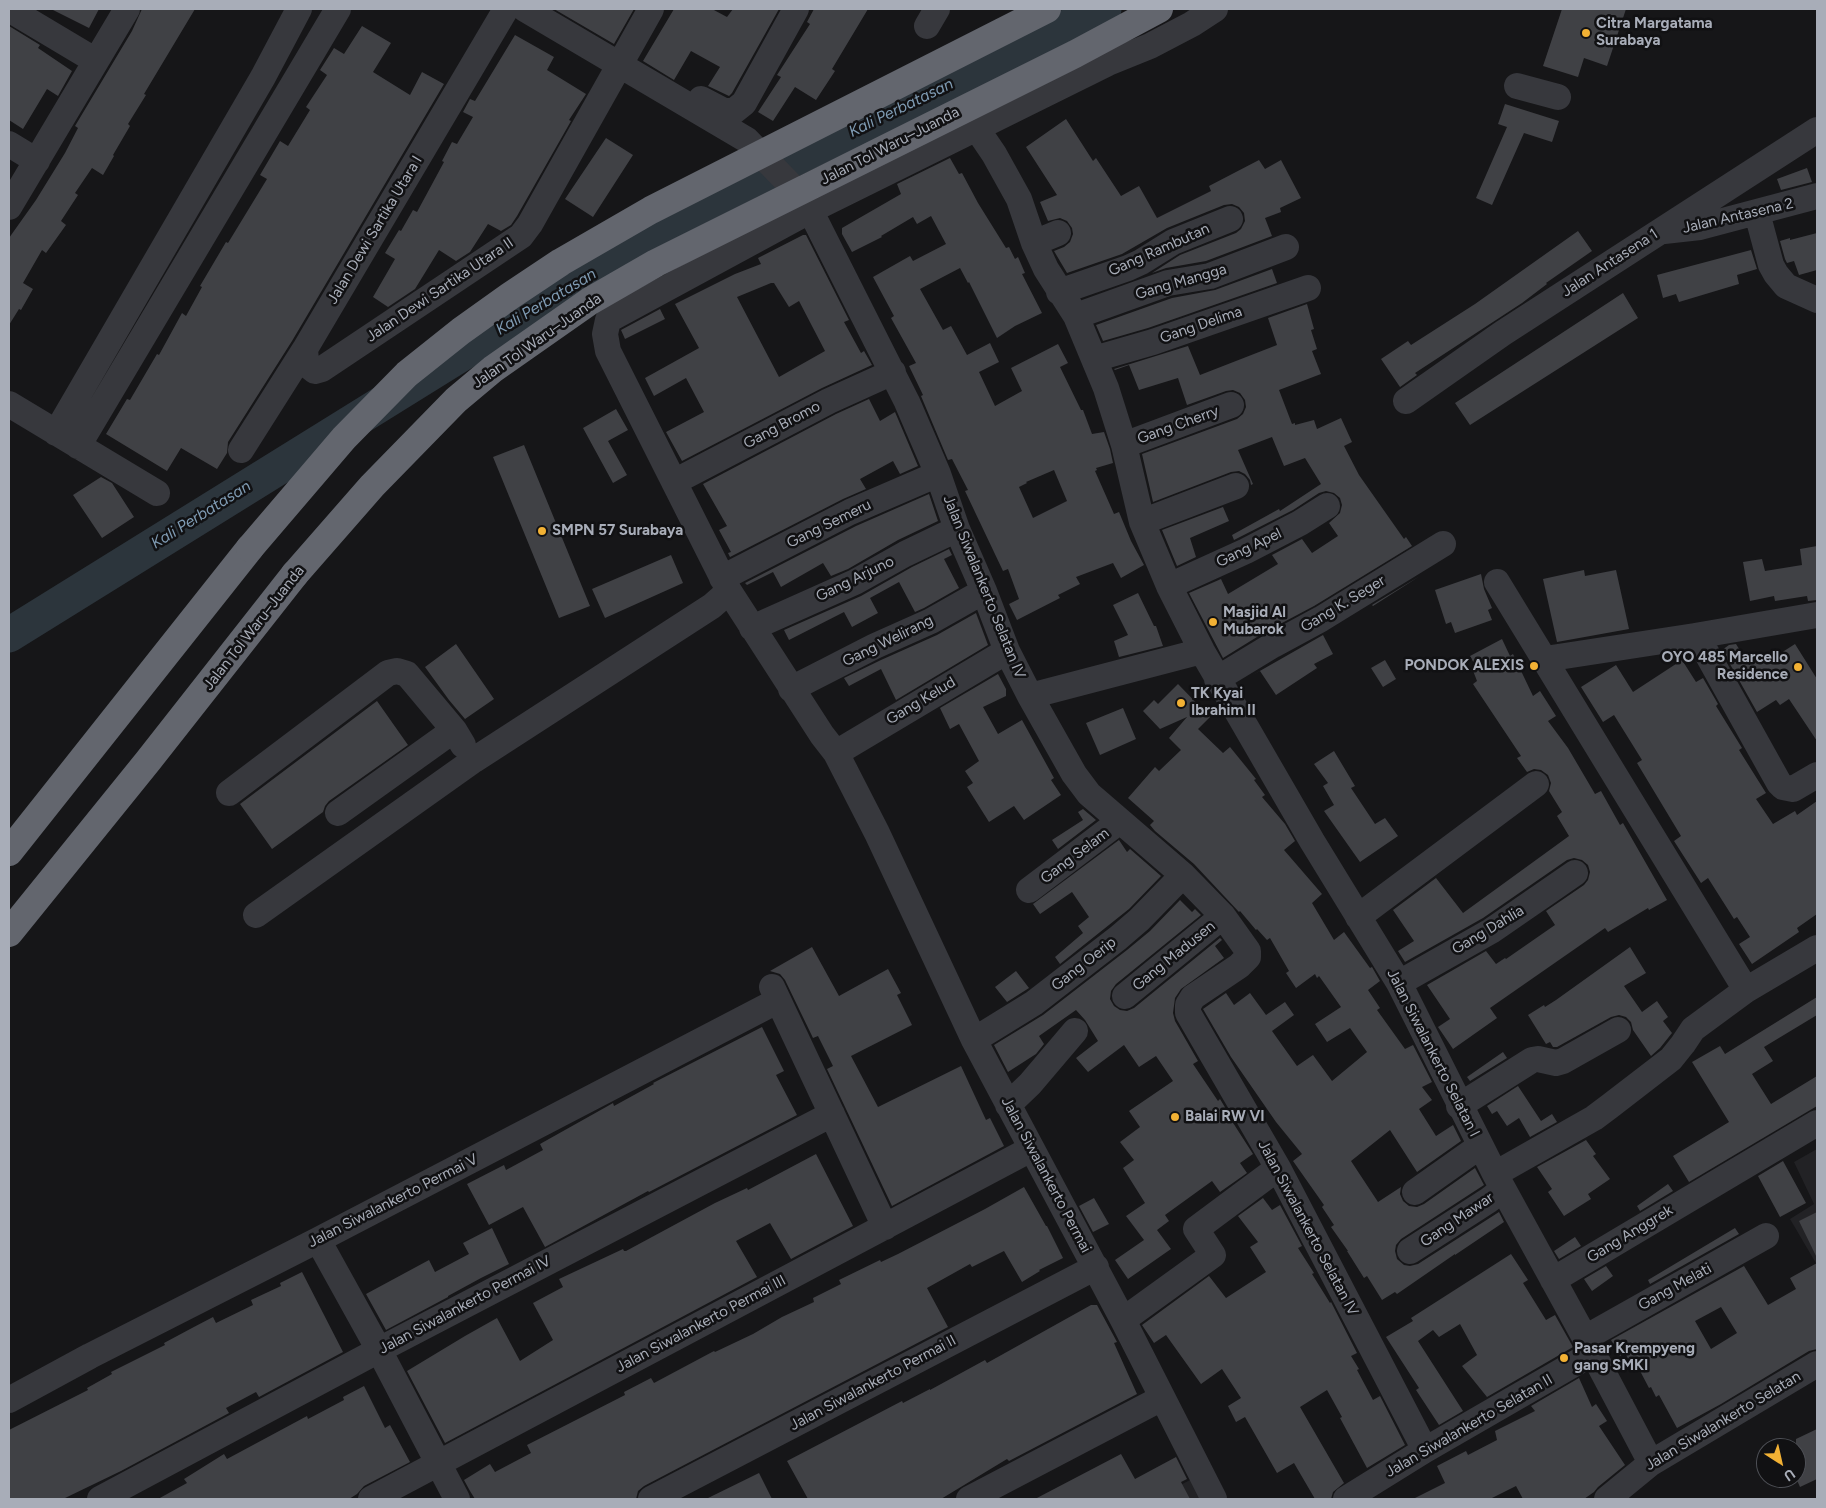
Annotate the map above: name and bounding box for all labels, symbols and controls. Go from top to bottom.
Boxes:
place label: Citra Margatama Surabaya [1596,15,1713,50]
marker: Citra Margatama Surabaya [1580,27,1592,39]
water label: Kali Perbatasan [846,74,956,142]
street label: Jalan Tol Waru–Juanda [818,103,962,189]
street label: Jalan Dewi Sartika Utara I [324,153,426,307]
street label: Jalan Antasena 2 [1681,194,1795,238]
street label: Gang Rambutan [1106,220,1212,280]
street label: Jalan Antasena 1 [1558,225,1662,301]
street label: Jalan Dewi Sartika Utara II [363,234,517,346]
street label: Gang Mangga [1133,260,1229,304]
water label: Kali Perbatasan [492,264,600,340]
street label: Jalan Tol Waru–Juanda [469,290,605,392]
street label: Gang Delima [1158,303,1244,347]
street label: Gang Bromo [741,397,823,453]
street label: Gang Cherry [1135,402,1221,448]
water label: Kali Perbatasan [148,477,254,553]
street label: Jalan Siwalankerto Selatan IV [939,493,1029,681]
street label: Gang Semeru [784,496,874,552]
place label: SMPN 57 Surabaya [552,522,683,540]
street label: Gang Apel [1213,524,1285,572]
marker: SMPN 57 Surabaya [536,525,548,537]
street label: Gang Arjuno [813,552,897,606]
street label: Jalan Tol Waru–Juanda [200,562,308,694]
street label: Gang K. Seger [1297,572,1389,636]
place label: Masjid Al Mubarok [1223,604,1286,639]
street label: Gang Welirang [840,611,936,671]
marker: Masjid Al Mubarok [1207,616,1219,628]
place label: OYO 485 Marcello Residence [1661,649,1788,684]
place label: PONDOK ALEXIS [1404,657,1524,675]
marker: PONDOK ALEXIS [1528,660,1540,672]
marker: OYO 485 Marcello Residence [1792,661,1804,673]
street label: Gang Kelud [883,673,959,729]
place label: TK Kyai Ibrahim II [1191,685,1256,720]
marker: TK Kyai Ibrahim II [1175,697,1187,709]
street label: Gang Selam [1037,824,1113,888]
street label: Gang Dahlia [1449,902,1527,958]
street label: Gang Madusen [1129,917,1219,995]
street label: Gang Oerip [1048,933,1120,995]
street label: Jalan Siwalankerto Selatan I [1383,966,1483,1140]
street label: Jalan Siwalankerto Permai [997,1094,1095,1256]
place label: Balai RW VI [1185,1108,1265,1126]
marker: Balai RW VI [1169,1111,1181,1123]
street label: Jalan Siwalankerto Selatan IV [1254,1137,1362,1319]
street label: Jalan Siwalankerto Permai V [305,1150,481,1252]
street label: Gang Mawar [1417,1189,1497,1251]
street label: Gang Anggrek [1584,1201,1676,1267]
street label: Jalan Siwalankerto Permai IV [376,1252,554,1358]
street label: Gang Melati [1635,1260,1715,1314]
street label: Jalan Siwalankerto Permai III [613,1272,789,1376]
street label: Jalan Siwalankerto Permai II [787,1331,959,1435]
place label: Pasar Krempyeng gang SMKI [1574,1340,1695,1375]
marker: Pasar Krempyeng gang SMKI [1558,1352,1570,1364]
street label: Jalan Siwalankerto Selatan [1642,1367,1804,1475]
street label: Jalan Siwalankerto Selatan II [1382,1371,1556,1481]
north arrow [1756,1438,1806,1488]
text: U [1780,1465,1798,1485]

